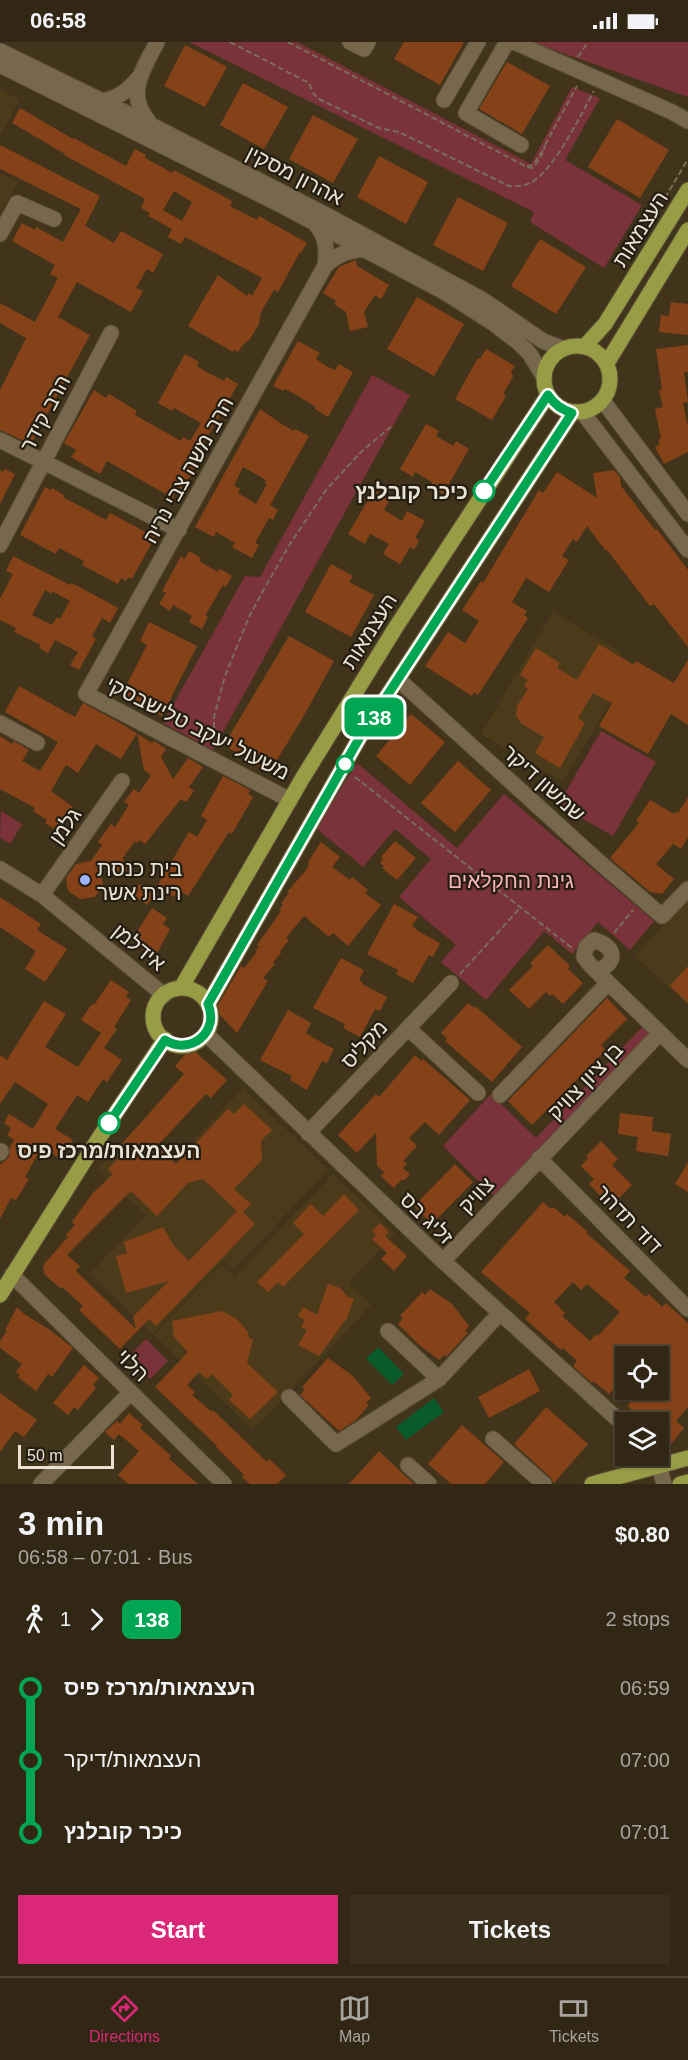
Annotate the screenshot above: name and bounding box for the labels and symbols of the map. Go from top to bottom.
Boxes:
street label: אהרון מסקין [243,141,347,209]
street label: העצמאות [608,187,672,271]
street label: הרב קידר [15,371,75,455]
street label: הרב משה צבי נריה [138,393,238,547]
place label: כיכר קובלנץ [355,480,468,503]
marker: כיכר קובלנץ [473,480,495,502]
street label: העצמאות [337,589,401,673]
street label: משעול יעקב טלישבסקי [103,672,293,784]
line badge: 138 [340,698,409,736]
street label: שמשון דיקר [498,740,590,826]
unlabelled marker [336,755,354,773]
street label: גלמן [44,803,86,849]
place label: בית כנסת רינת אשר [97,857,182,904]
park label: גינת החקלאים [448,869,574,892]
marker: בית כנסת רינת אשר [78,873,92,887]
street label: אידלמן [108,919,170,975]
street label: מקליס [336,1015,392,1073]
street label: בן ציון צוויק [543,1038,627,1124]
marker: העצמאות/מרכז פיס [98,1112,120,1134]
place label: העצמאות/מרכז פיס [18,1139,200,1162]
street label: צוויק [454,1172,498,1218]
street label: דוד תדהר [591,1181,667,1258]
street label: זליג בס [396,1187,458,1249]
street label: הלוי [112,1344,154,1386]
scale bar [18,1442,114,1470]

